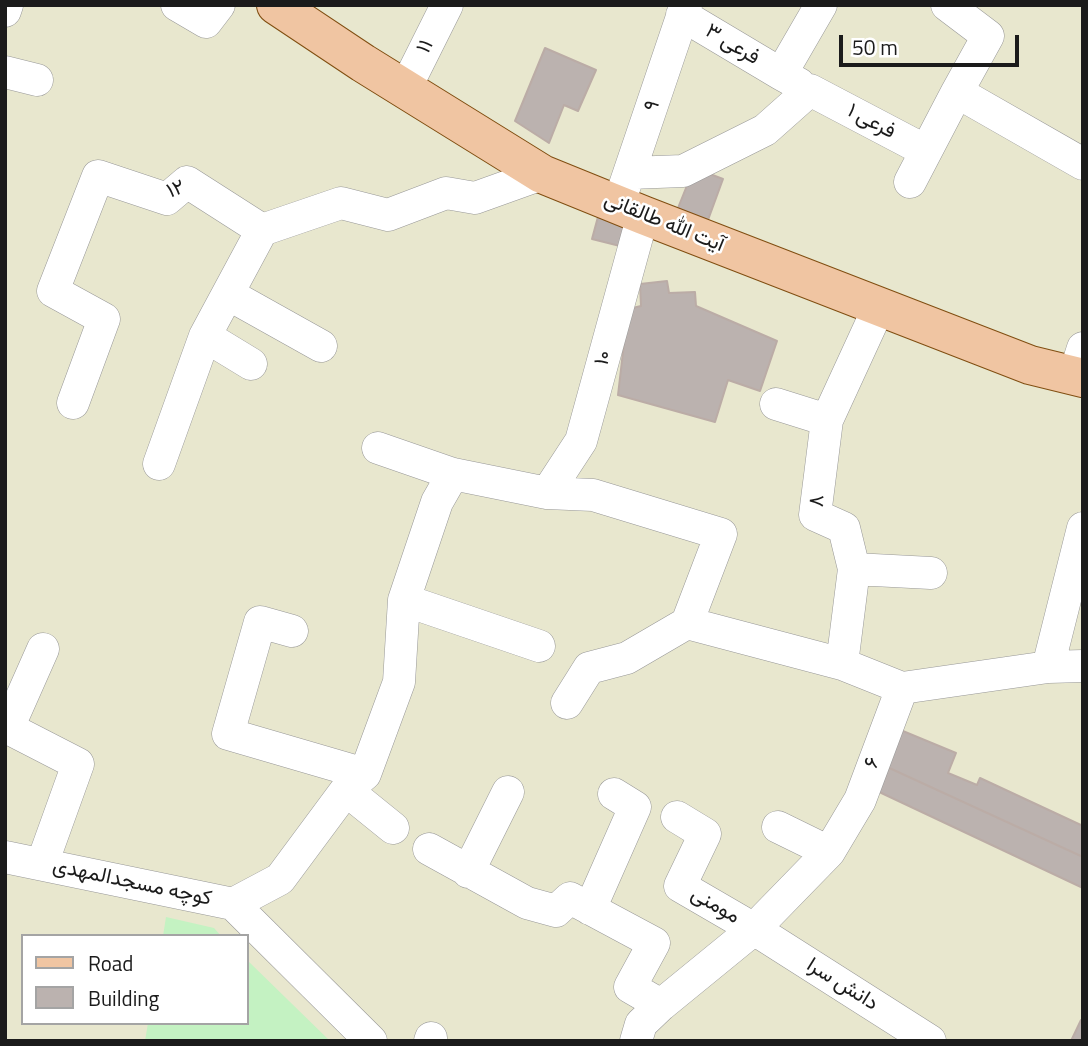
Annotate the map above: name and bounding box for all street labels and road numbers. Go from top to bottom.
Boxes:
street label: فرعی ۳ [700,19,764,71]
street label: ۱۱ [412,36,440,58]
street label: ۹ [639,97,667,115]
street label: فرعی ۱ [842,99,900,145]
street label: ۱۲ [163,175,189,205]
street label: آیت الله طالقانی [600,187,728,259]
street label: ۱۰ [590,348,618,368]
street label: ۸ [805,494,831,508]
street label: ۶ [859,754,887,772]
street label: کوچه مسجدالمهدی [50,854,214,912]
street label: مومنی [686,882,744,930]
street label: دانش سرا [802,953,882,1017]

